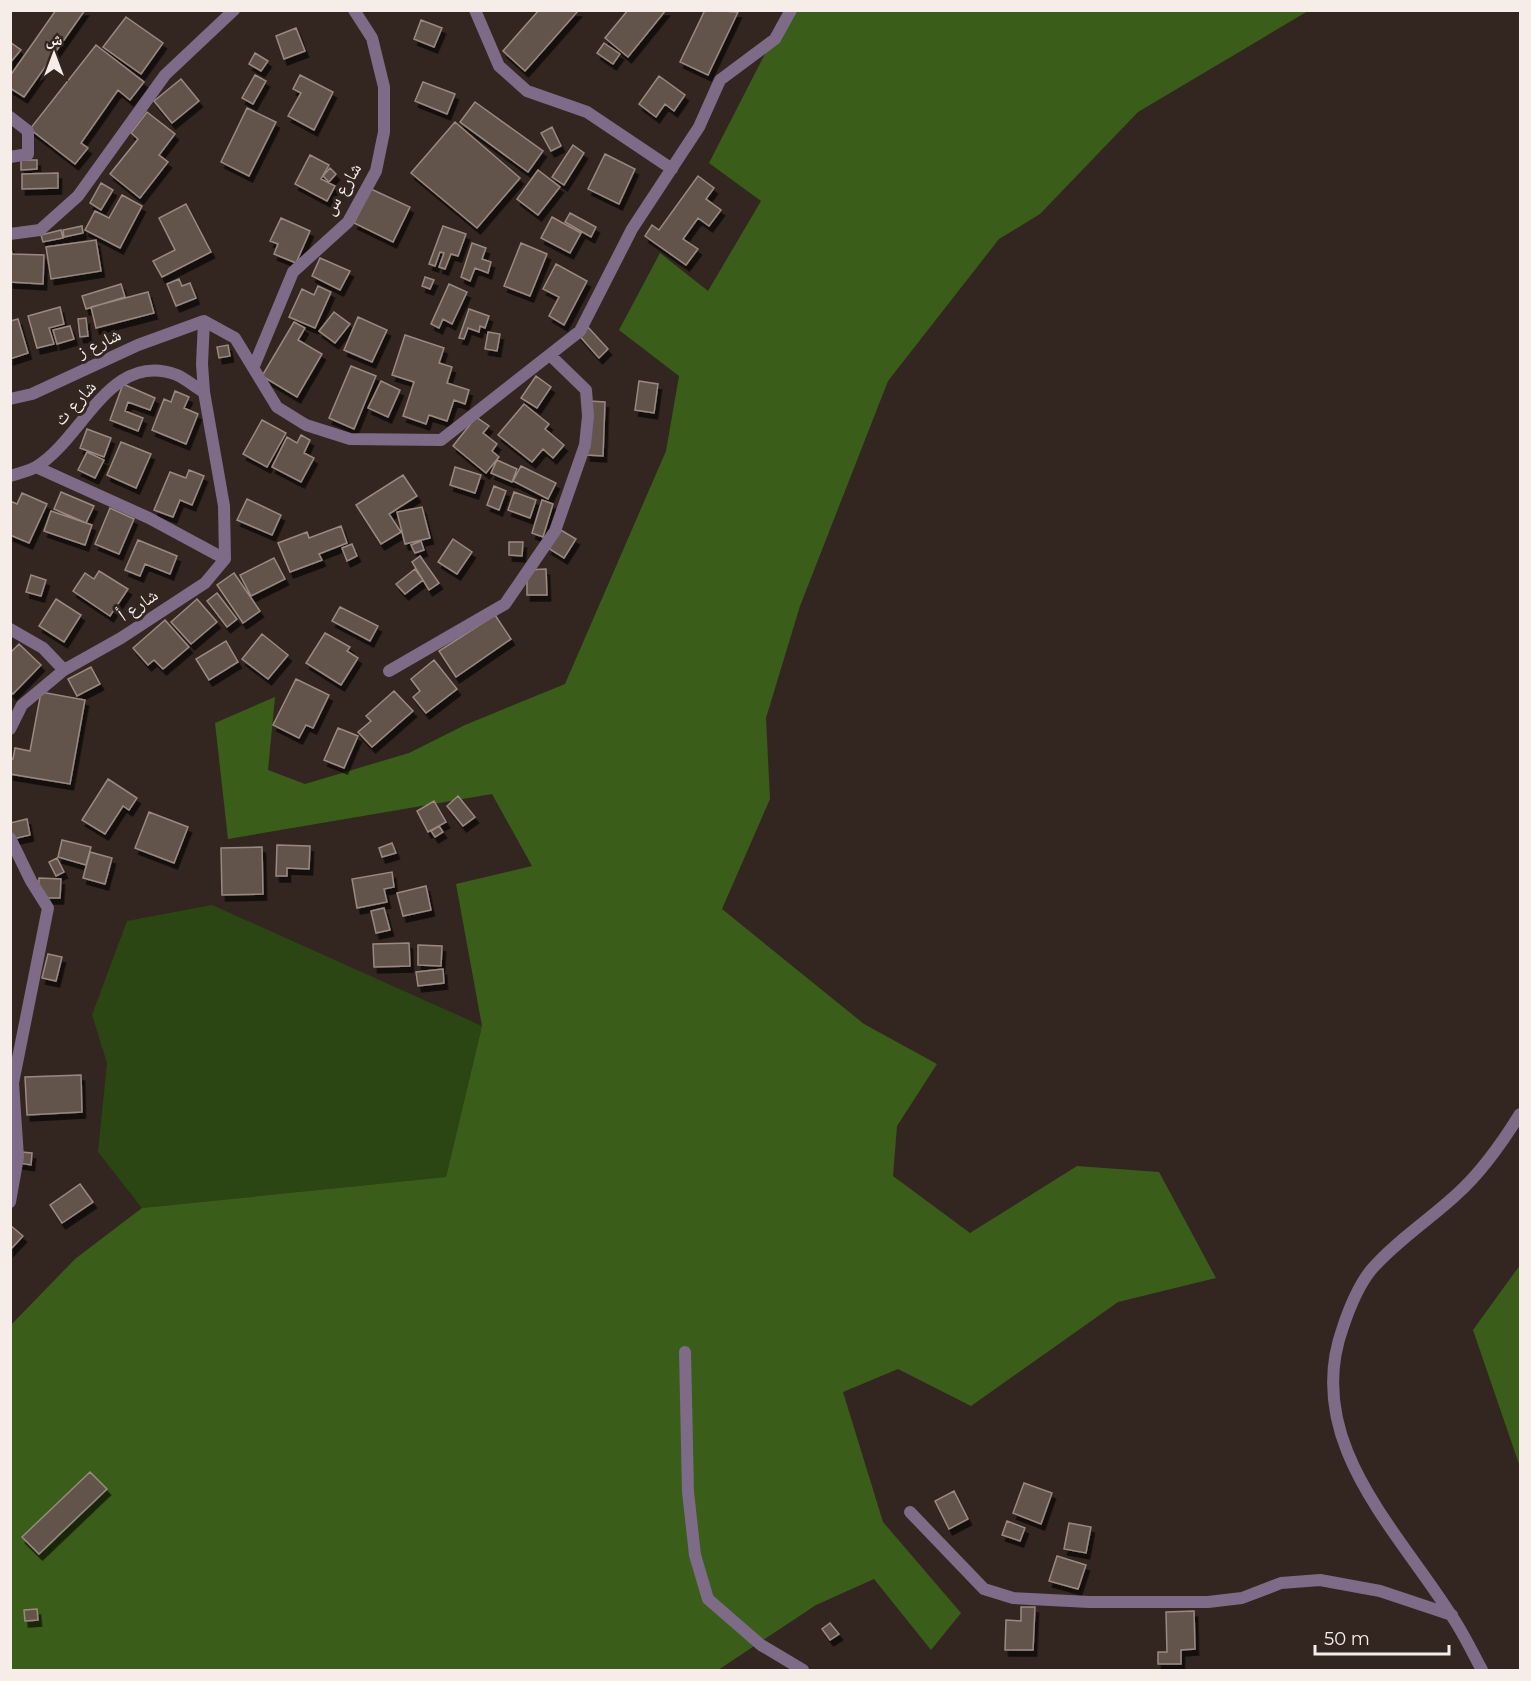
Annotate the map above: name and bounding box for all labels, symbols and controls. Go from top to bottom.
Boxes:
north arrow [24,24,84,84]
text: ش [46,30,63,49]
street label: شارع ﺱ [318,159,366,219]
street label: شارع ﺯ [73,323,124,363]
street label: شارع ث [49,376,101,430]
street label: شارع أ [114,584,162,626]
scale bar [1315,1618,1448,1656]
text: 50 m [1324,1628,1370,1650]

